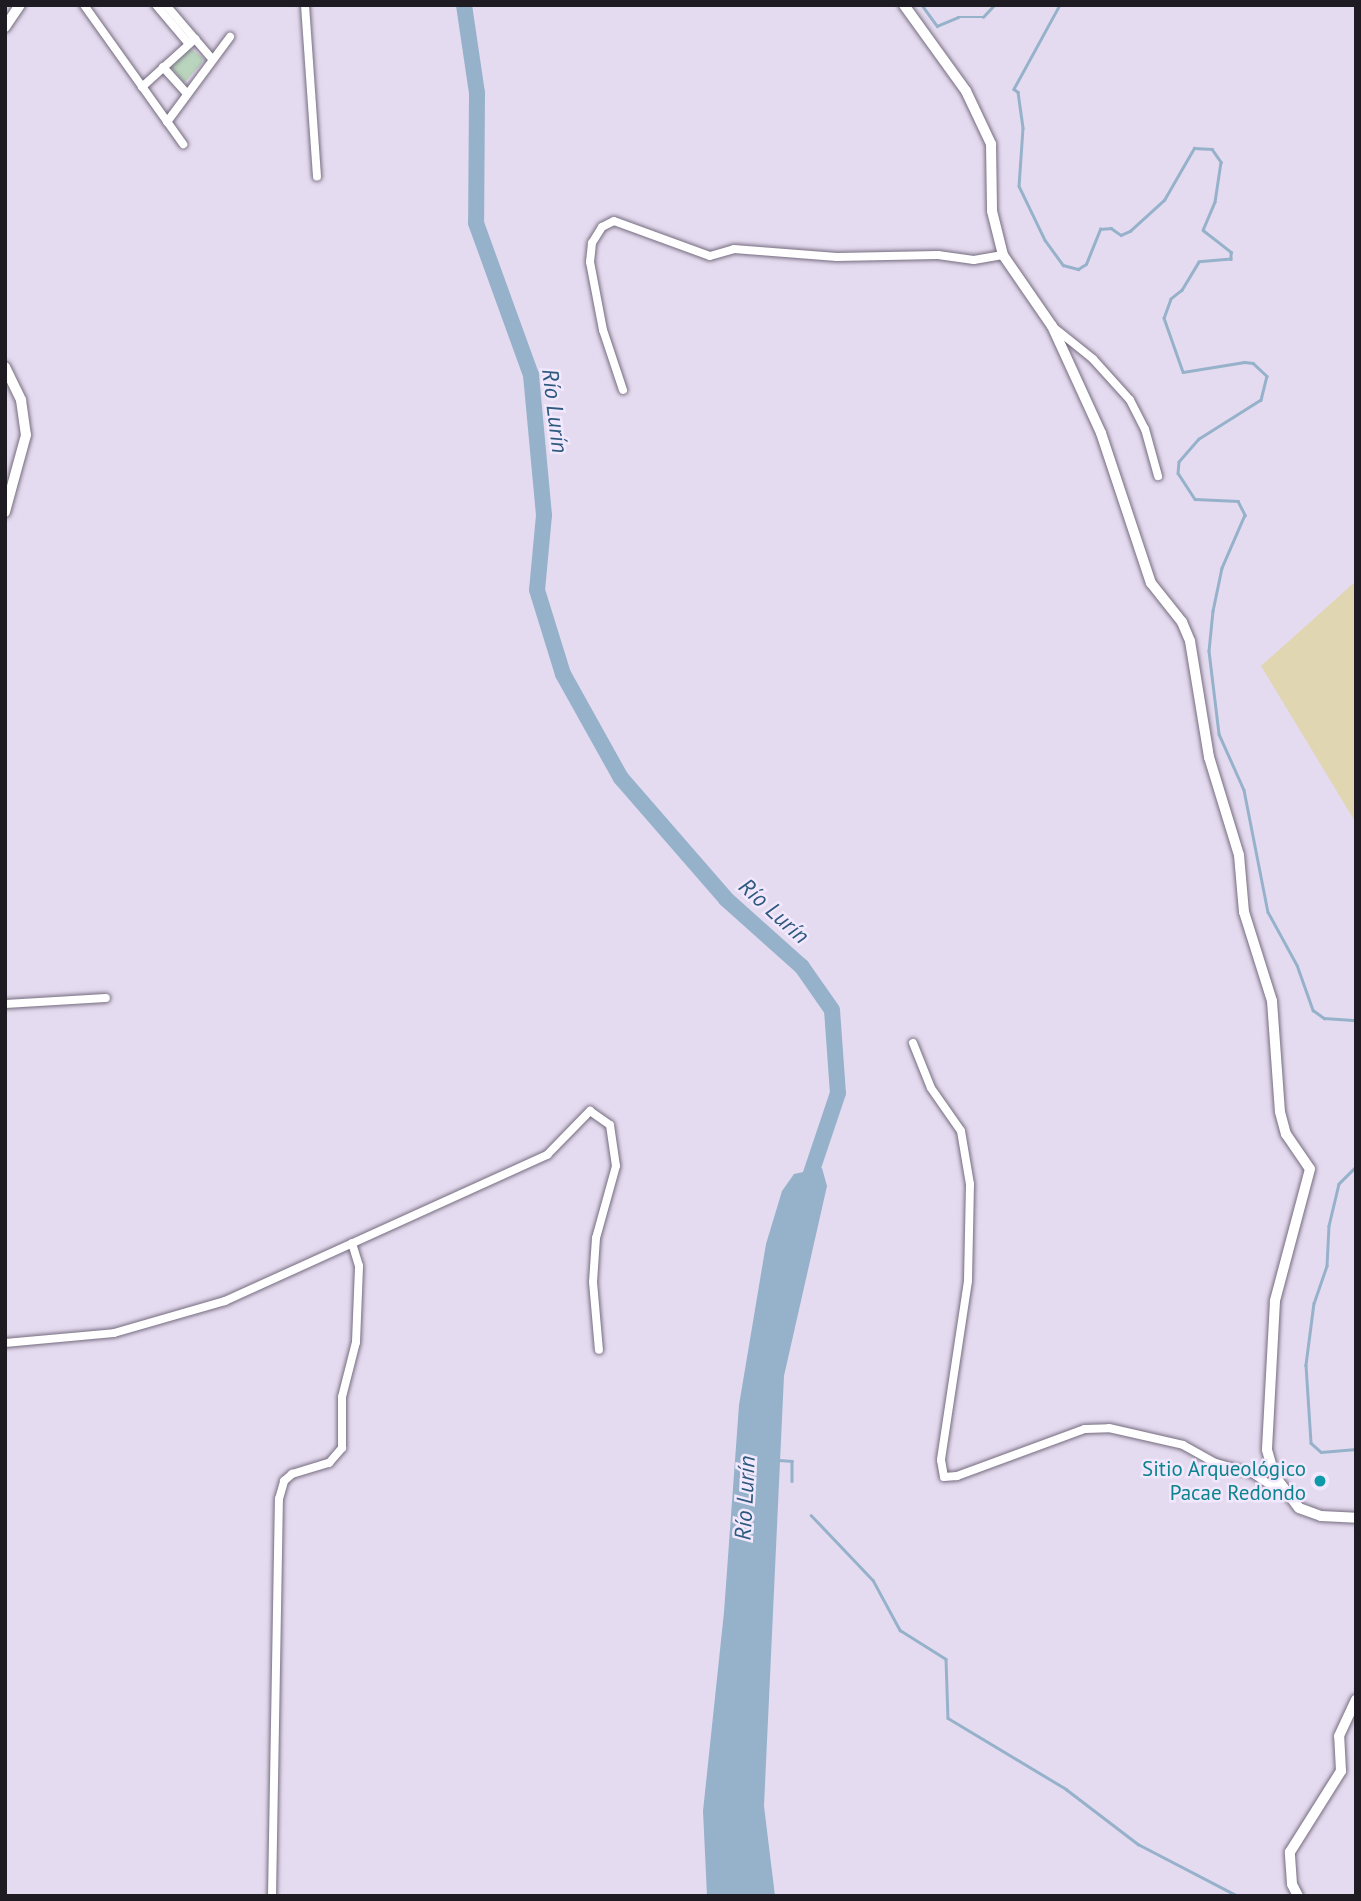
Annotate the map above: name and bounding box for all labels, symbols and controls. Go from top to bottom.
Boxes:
water label: Río Lurín [536,367,574,455]
water label: Río Lurín [733,872,815,950]
water label: Río Lurín [729,1455,761,1541]
place label: Sitio Arqueológico Pacae Redondo [1141,1456,1306,1506]
marker: Sitio Arqueológico Pacae Redondo [1312,1473,1328,1489]

